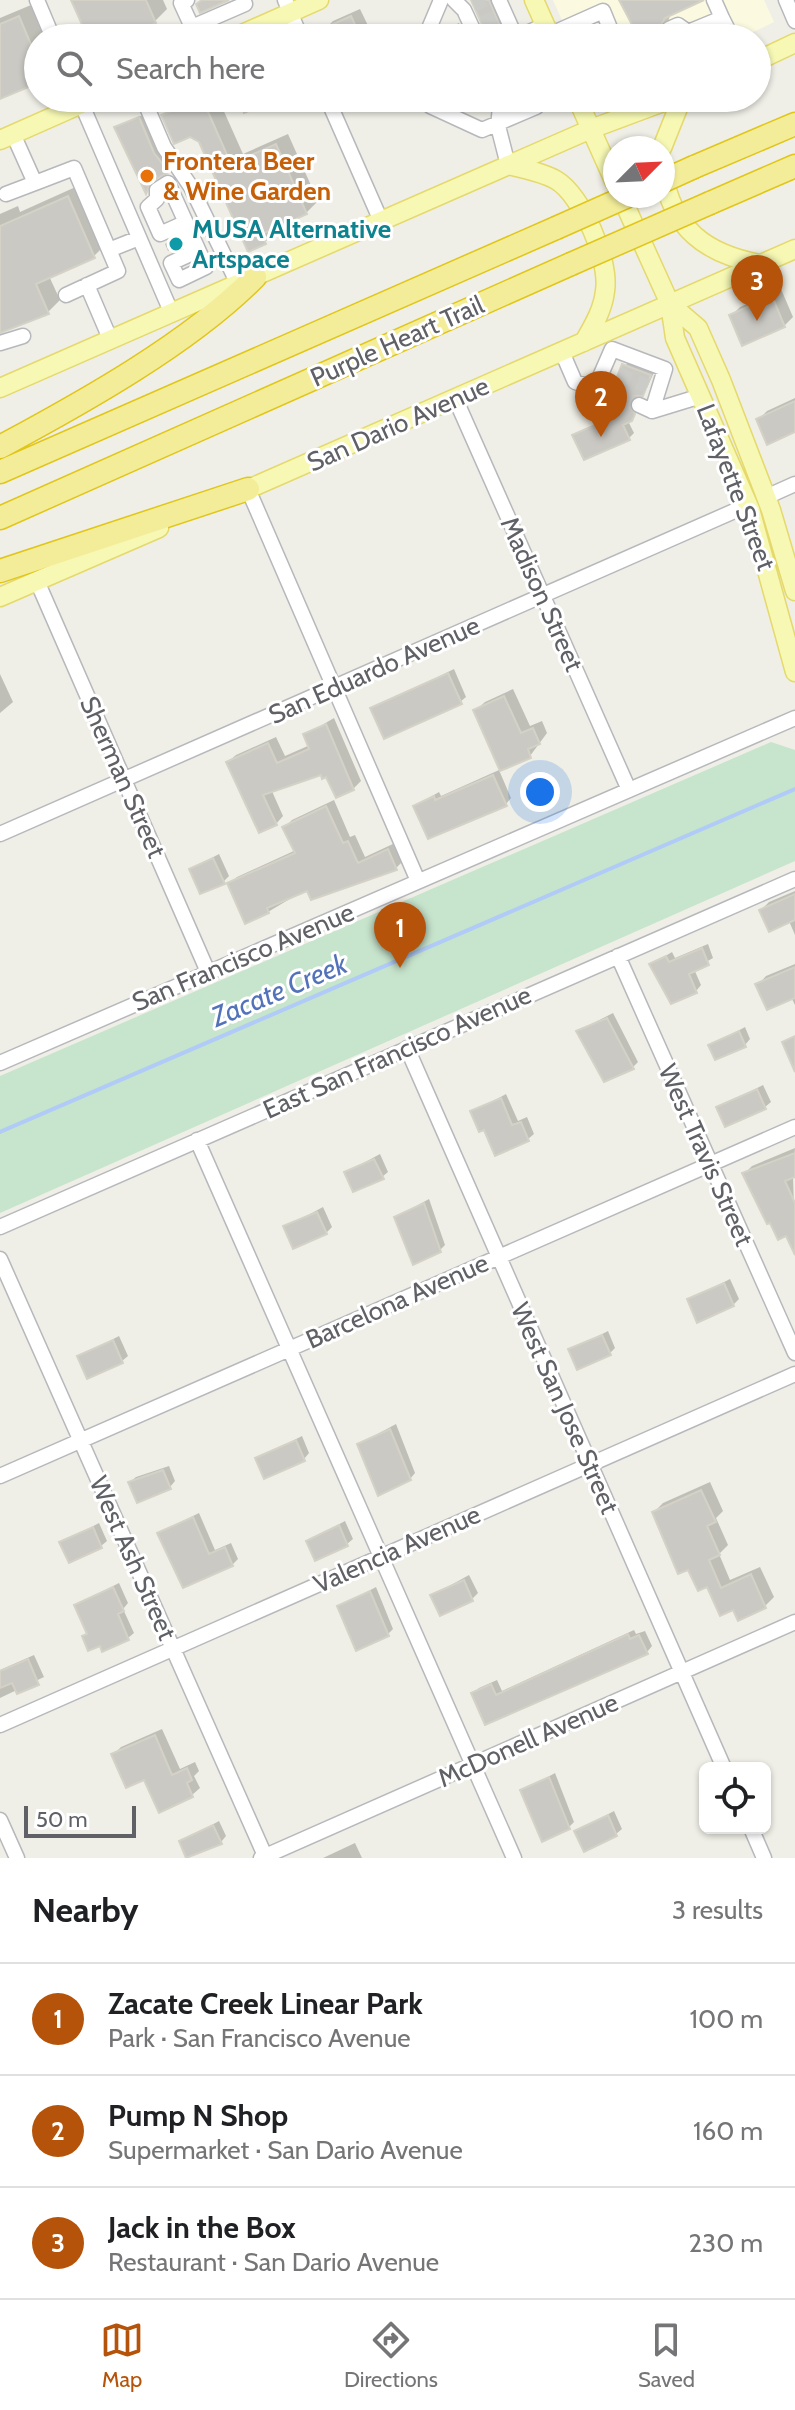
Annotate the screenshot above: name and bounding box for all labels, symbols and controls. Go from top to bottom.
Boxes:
search box [24,24,771,112]
icon: search [52,46,96,90]
text: Search here [116,50,265,87]
north arrow [603,136,675,208]
place label: Frontera Beer & Wine Garden [163,145,331,207]
marker: Frontera Beer & Wine Garden [138,167,156,185]
place label: MUSA Alternative Artspace [192,213,391,275]
marker: MUSA Alternative Artspace [167,235,185,253]
pin: 3 [731,255,783,321]
street label: Purple Heart Trail [305,288,489,394]
street label: San Dario Avenue [302,370,494,478]
pin: 2 [575,371,627,437]
street label: Lafayette Street [690,399,782,575]
street label: Madison Street [494,512,590,676]
street label: San Eduardo Avenue [264,609,484,731]
street label: Sherman Street [73,691,173,863]
your location [520,772,560,812]
street label: San Francisco Avenue [127,896,359,1018]
pin: 1 [374,902,426,968]
water label: Zacate Creek [204,946,353,1035]
street label: East San Francisco Avenue [258,978,536,1126]
street label: West Travis Street [652,1059,760,1251]
street label: Barcelona Avenue [301,1246,493,1356]
street label: West San Jose Street [504,1298,626,1519]
street label: West Ash Street [83,1471,183,1645]
street label: Valencia Avenue [309,1498,485,1600]
street label: McDonell Avenue [433,1686,623,1794]
map controls [699,1762,771,1834]
button: locate [699,1762,771,1834]
scale bar [24,1802,136,1838]
text: 50 m [36,1806,88,1833]
text: Nearby [32,1889,139,1931]
text: 3 results [672,1894,763,1926]
text: Zacate Creek Linear Park [108,1985,423,2022]
text: 1 [53,2003,63,2035]
text: 100 m [690,2003,763,2035]
text: Park · San Francisco Avenue [108,2022,411,2054]
text: Pump N Shop [108,2097,288,2134]
text: 2 [51,2115,65,2147]
text: 160 m [693,2115,763,2147]
text: Supermarket · San Dario Avenue [108,2134,463,2166]
text: Jack in the Box [108,2209,296,2246]
text: 3 [51,2227,65,2259]
text: 230 m [689,2227,763,2259]
text: Restaurant · San Dario Avenue [108,2246,439,2278]
tab: Map [100,2318,144,2393]
tab: Directions [344,2318,438,2393]
tab: Saved [638,2318,695,2393]

